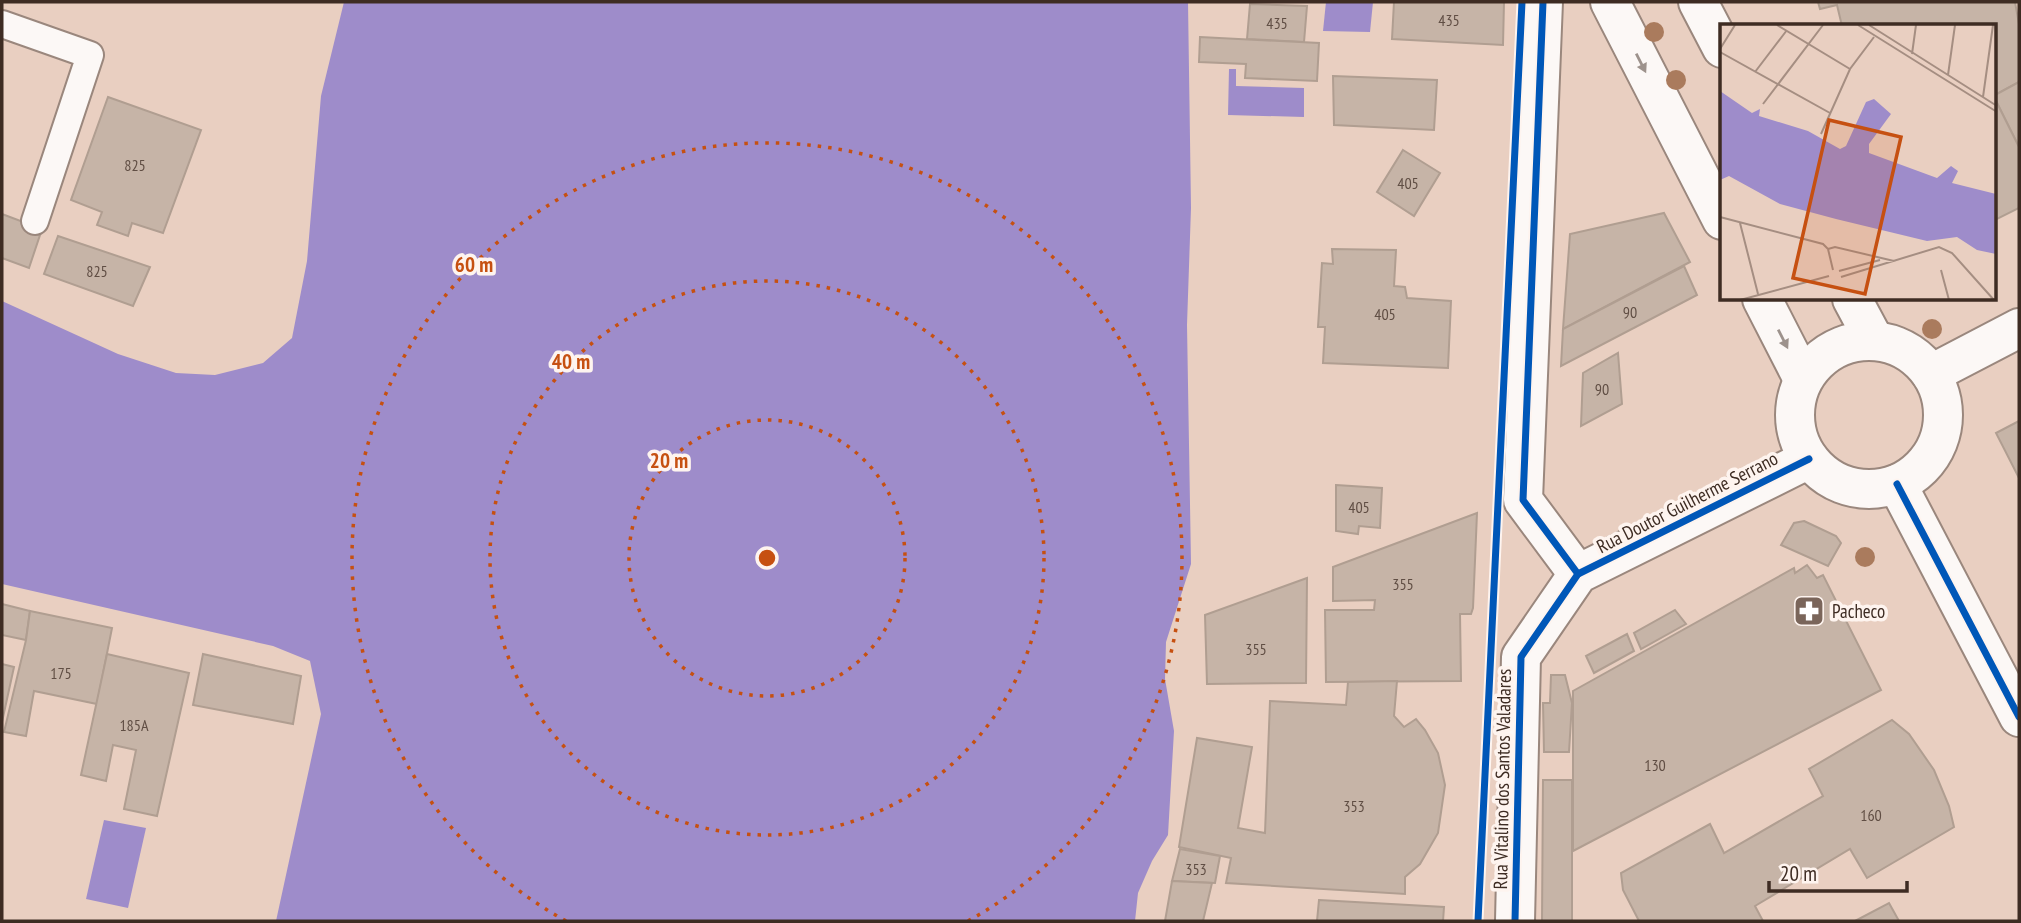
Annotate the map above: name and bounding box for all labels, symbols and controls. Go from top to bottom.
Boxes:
house number: 435 [1438,10,1460,30]
house number: 435 [1266,13,1288,33]
inset map [1720,24,1996,301]
one-way arrow [1635,53,1647,73]
house number: 825 [124,155,146,175]
house number: 405 [1397,173,1419,193]
text: 60 m [455,251,493,278]
house number: 825 [86,261,108,281]
house number: 90 [1623,302,1637,322]
house number: 405 [1374,304,1396,324]
one-way arrow [1777,329,1788,349]
text: 40 m [552,348,590,375]
house number: 90 [1595,379,1609,399]
street label: Rua Doutor Guilherme Serrano [1592,446,1782,558]
text: 20 m [650,447,688,474]
house number: 405 [1348,497,1370,517]
centre of rings [755,546,779,570]
house number: 355 [1392,574,1414,594]
pharmacy icon: Pacheco [1792,594,1826,628]
place label: Pacheco [1832,599,1885,623]
house number: 355 [1245,639,1267,659]
house number: 175 [50,663,72,683]
street label: Rua Vitalino dos Santos Valadares [1488,669,1516,889]
house number: 185A [119,715,149,735]
house number: 130 [1644,755,1666,775]
house number: 353 [1343,796,1365,816]
house number: 160 [1860,805,1882,825]
scale bar [1769,850,1907,894]
house number: 353 [1185,859,1207,879]
text: 20 m [1780,860,1817,887]

